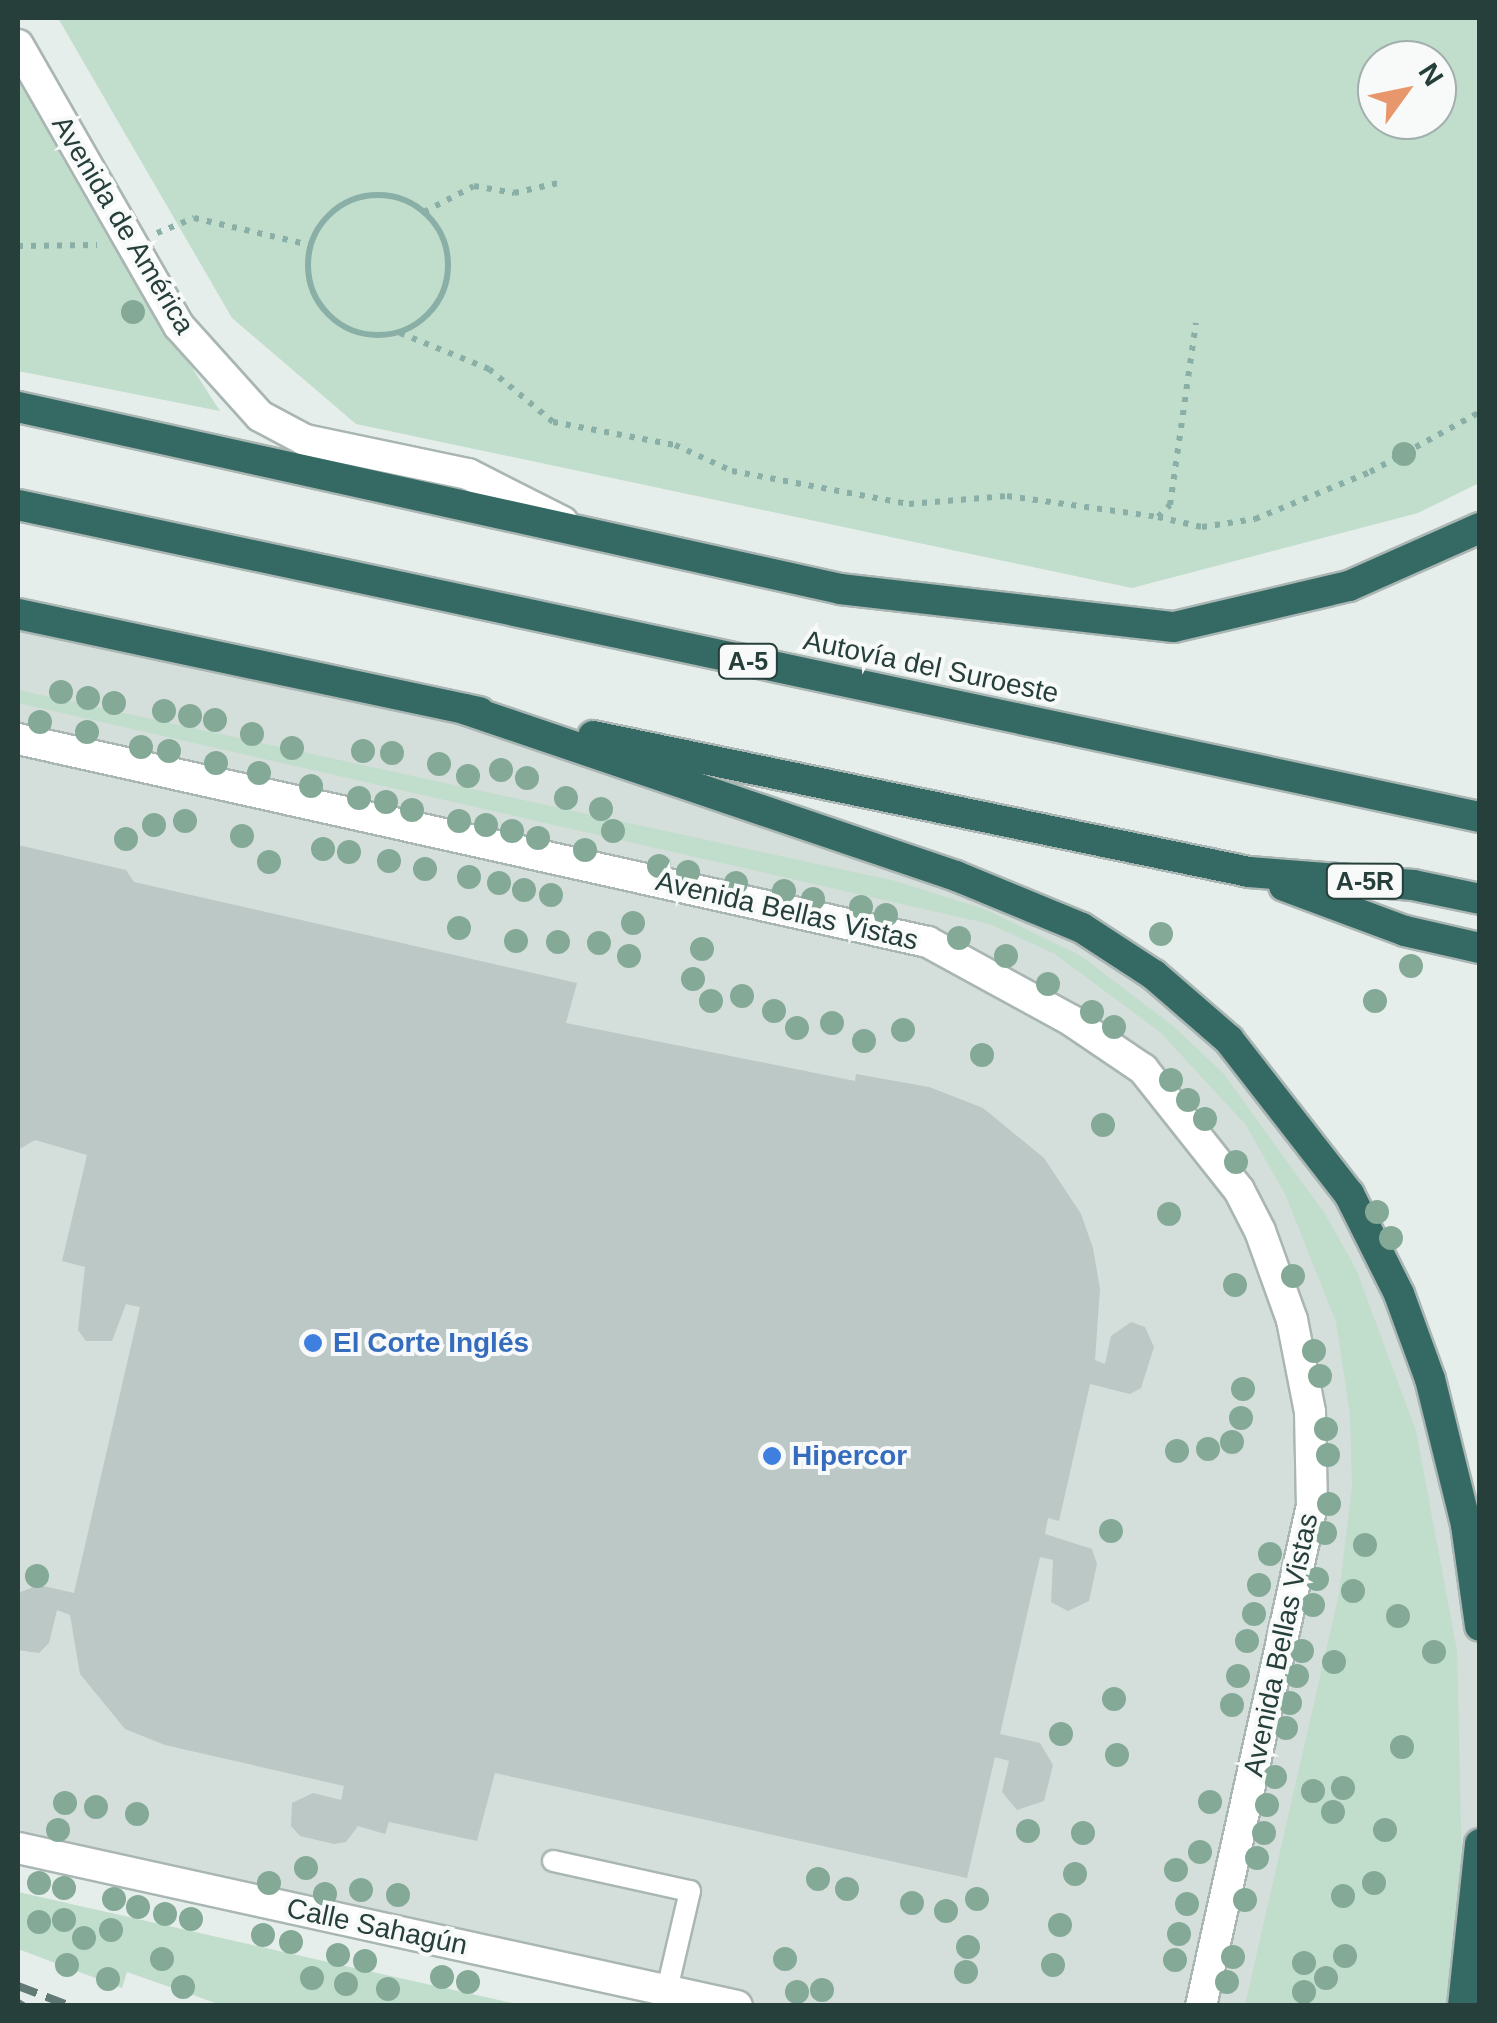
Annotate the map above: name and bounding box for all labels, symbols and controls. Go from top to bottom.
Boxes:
north arrow [1357,40,1457,140]
text: N [1412,58,1449,91]
street label: Avenida de América [44,109,202,341]
street label: Autovía del Suroeste [800,624,1062,710]
road number: A-5 [716,641,780,681]
road number: A-5R [1325,861,1405,901]
street label: Avenida Bellas Vistas [653,864,921,958]
place label: El Corte Inglés [333,1326,529,1360]
marker: El Corte Inglés [302,1332,324,1354]
place label: Hipercor [792,1439,907,1473]
marker: Hipercor [761,1445,783,1467]
street label: Avenida Bellas Vistas [1237,1510,1325,1780]
street label: Calle Sahagún [284,1891,470,1963]

